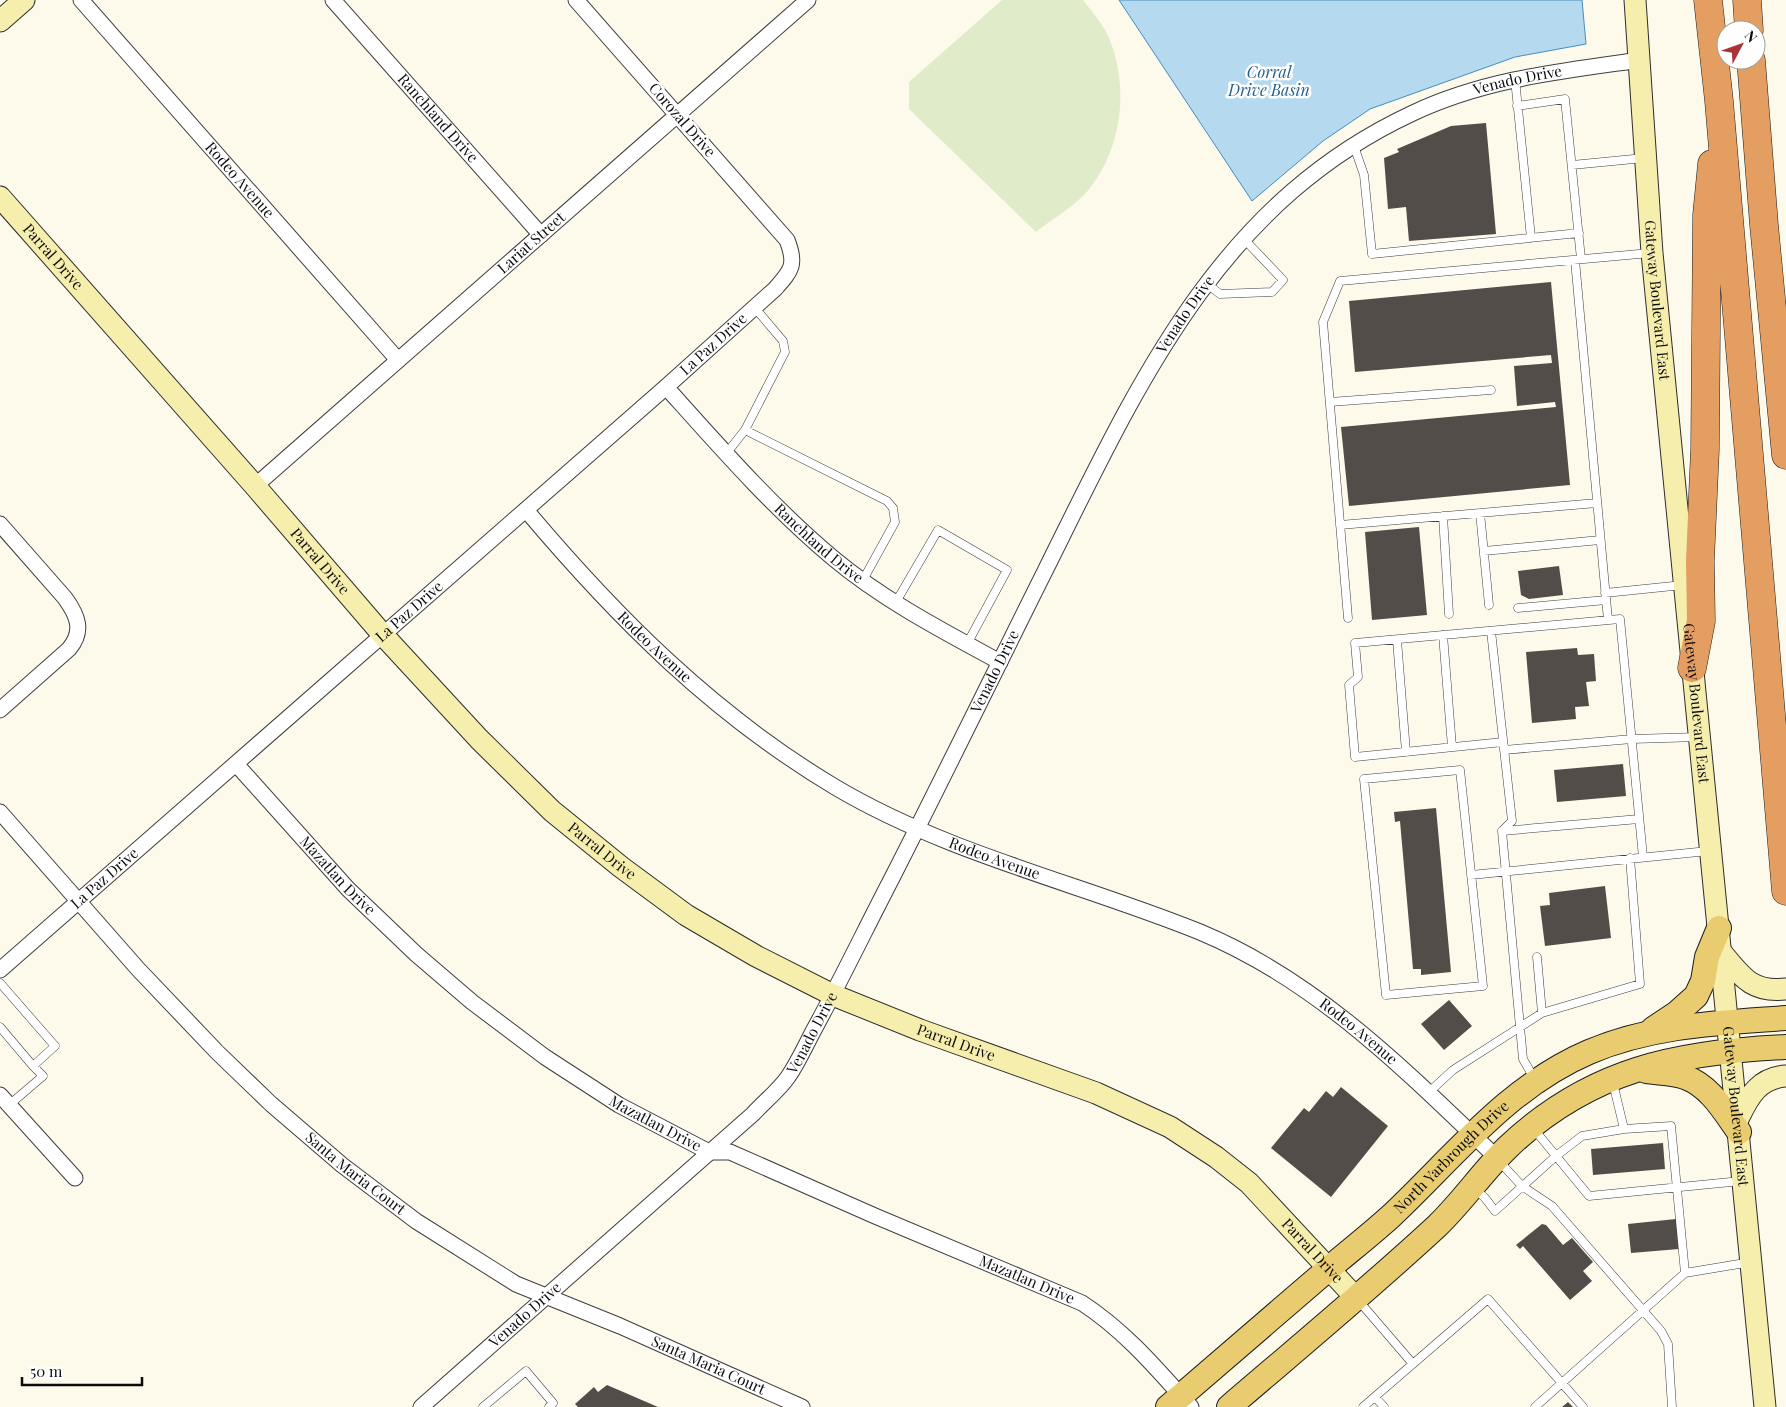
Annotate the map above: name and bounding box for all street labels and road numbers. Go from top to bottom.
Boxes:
street label: Venado Drive [1470,60,1563,99]
street label: Ranchland Drive [394,69,483,166]
street label: Corozal Drive [645,78,721,161]
street label: Rodeo Avenue [201,137,279,222]
street label: Lariat Street [493,207,569,278]
street label: Parral Drive [19,219,88,294]
street label: Gateway Boulevard East [1641,219,1675,382]
street label: Venado Drive [1150,271,1218,358]
street label: La Paz Drive [675,308,751,379]
street label: Ranchland Drive [770,499,868,587]
street label: Parral Drive [286,523,355,598]
street label: La Paz Drive [371,576,447,646]
street label: Rodeo Avenue [614,606,696,687]
street label: Gateway Boulevard East [1679,622,1715,785]
street label: Venado Drive [965,626,1023,717]
street label: Parral Drive [564,817,641,884]
street label: Mazatlan Drive [296,831,380,919]
street label: Rodeo Avenue [946,832,1043,883]
street label: La Paz Drive [66,843,142,913]
street label: Venado Drive [781,988,841,1078]
street label: Rodeo Avenue [1316,993,1402,1069]
street label: Parral Drive [914,1019,998,1065]
street label: Gateway Boulevard East [1719,1025,1754,1188]
street label: Mazatlan Drive [606,1090,705,1155]
street label: North Yarbrough Drive [1389,1096,1513,1217]
street label: Santa Maria Court [302,1127,411,1219]
street label: Parral Drive [1278,1214,1348,1287]
street label: Mazatlan Drive [976,1250,1078,1308]
street label: Venado Drive [483,1277,565,1352]
street label: Santa Maria Court [649,1330,770,1399]

